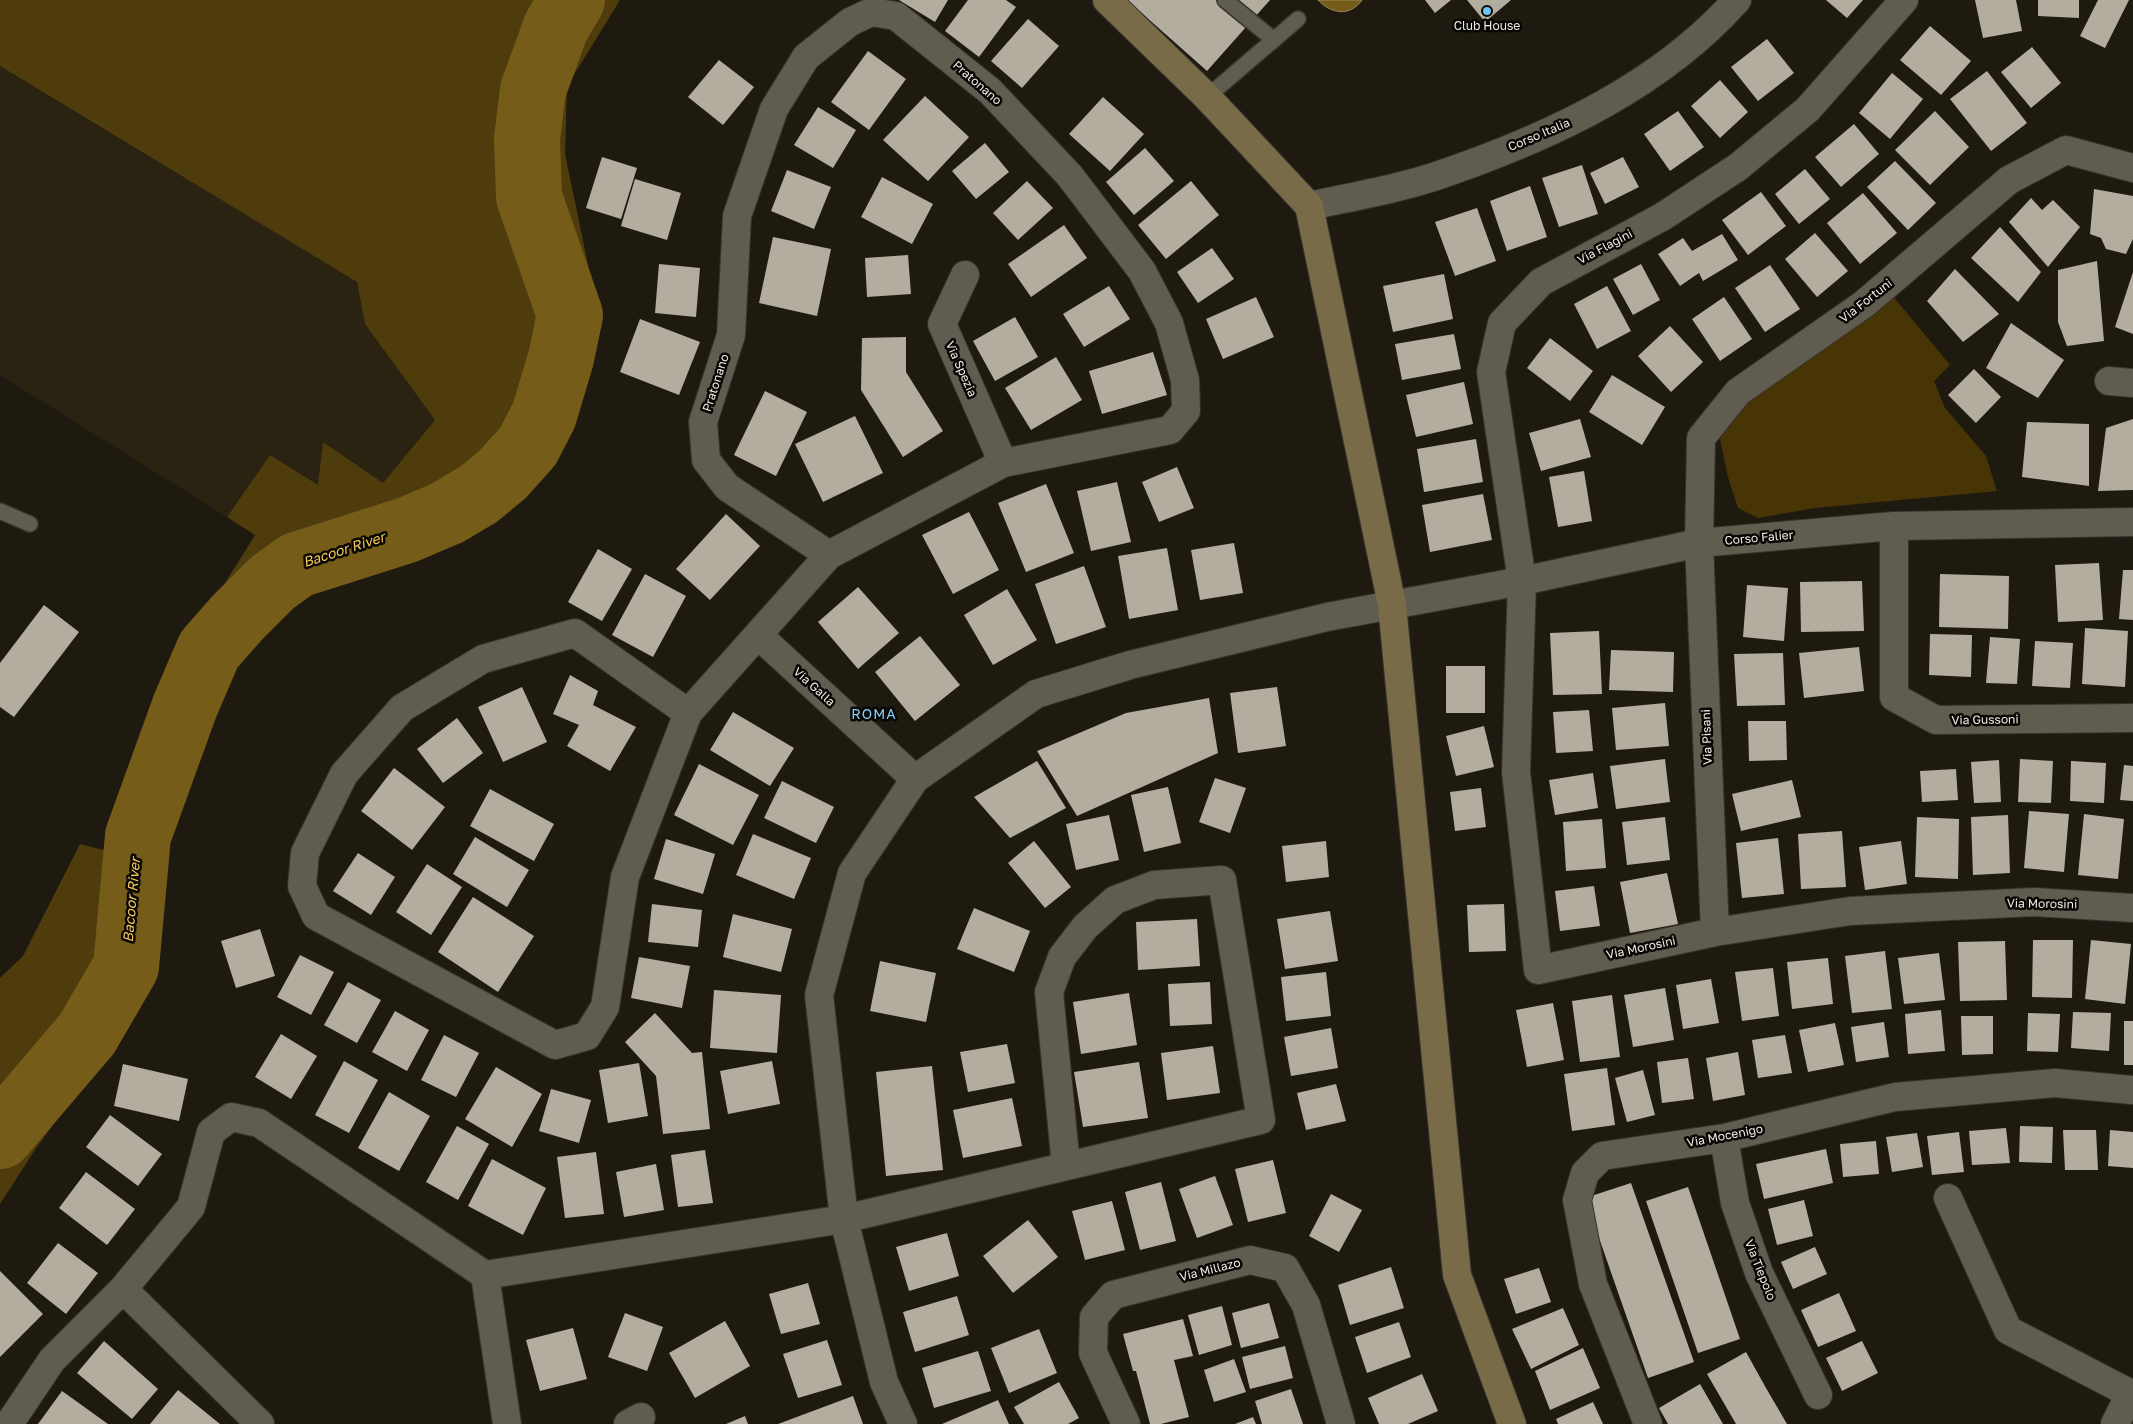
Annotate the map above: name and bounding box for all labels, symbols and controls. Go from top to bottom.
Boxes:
marker: Club House [1481,5,1493,17]
place label: Club House [1454,19,1520,33]
street label: Pratonano [950,58,1004,108]
street label: Corso Italia [1506,116,1572,154]
street label: Via Flagini [1575,227,1635,267]
street label: Via Fortuni [1837,276,1895,326]
street label: Via Spezia [942,339,980,399]
street label: Pratonano [700,352,732,414]
street label: Corso Falier [1724,528,1794,548]
water label: Bacoor River [301,529,387,571]
street label: Via Galla [790,665,838,709]
district label: ROMA [851,707,897,723]
street label: Via Pisani [1699,709,1715,765]
street label: Via Gussoni [1951,712,2019,728]
water label: Bacoor River [120,857,144,943]
street label: Via Morosini [2007,896,2077,912]
street label: Via Morosini [1605,934,1677,962]
street label: Via Mocenigo [1686,1122,1764,1150]
street label: Via Tiepolo [1741,1238,1779,1302]
street label: Via Millazo [1178,1255,1242,1285]

